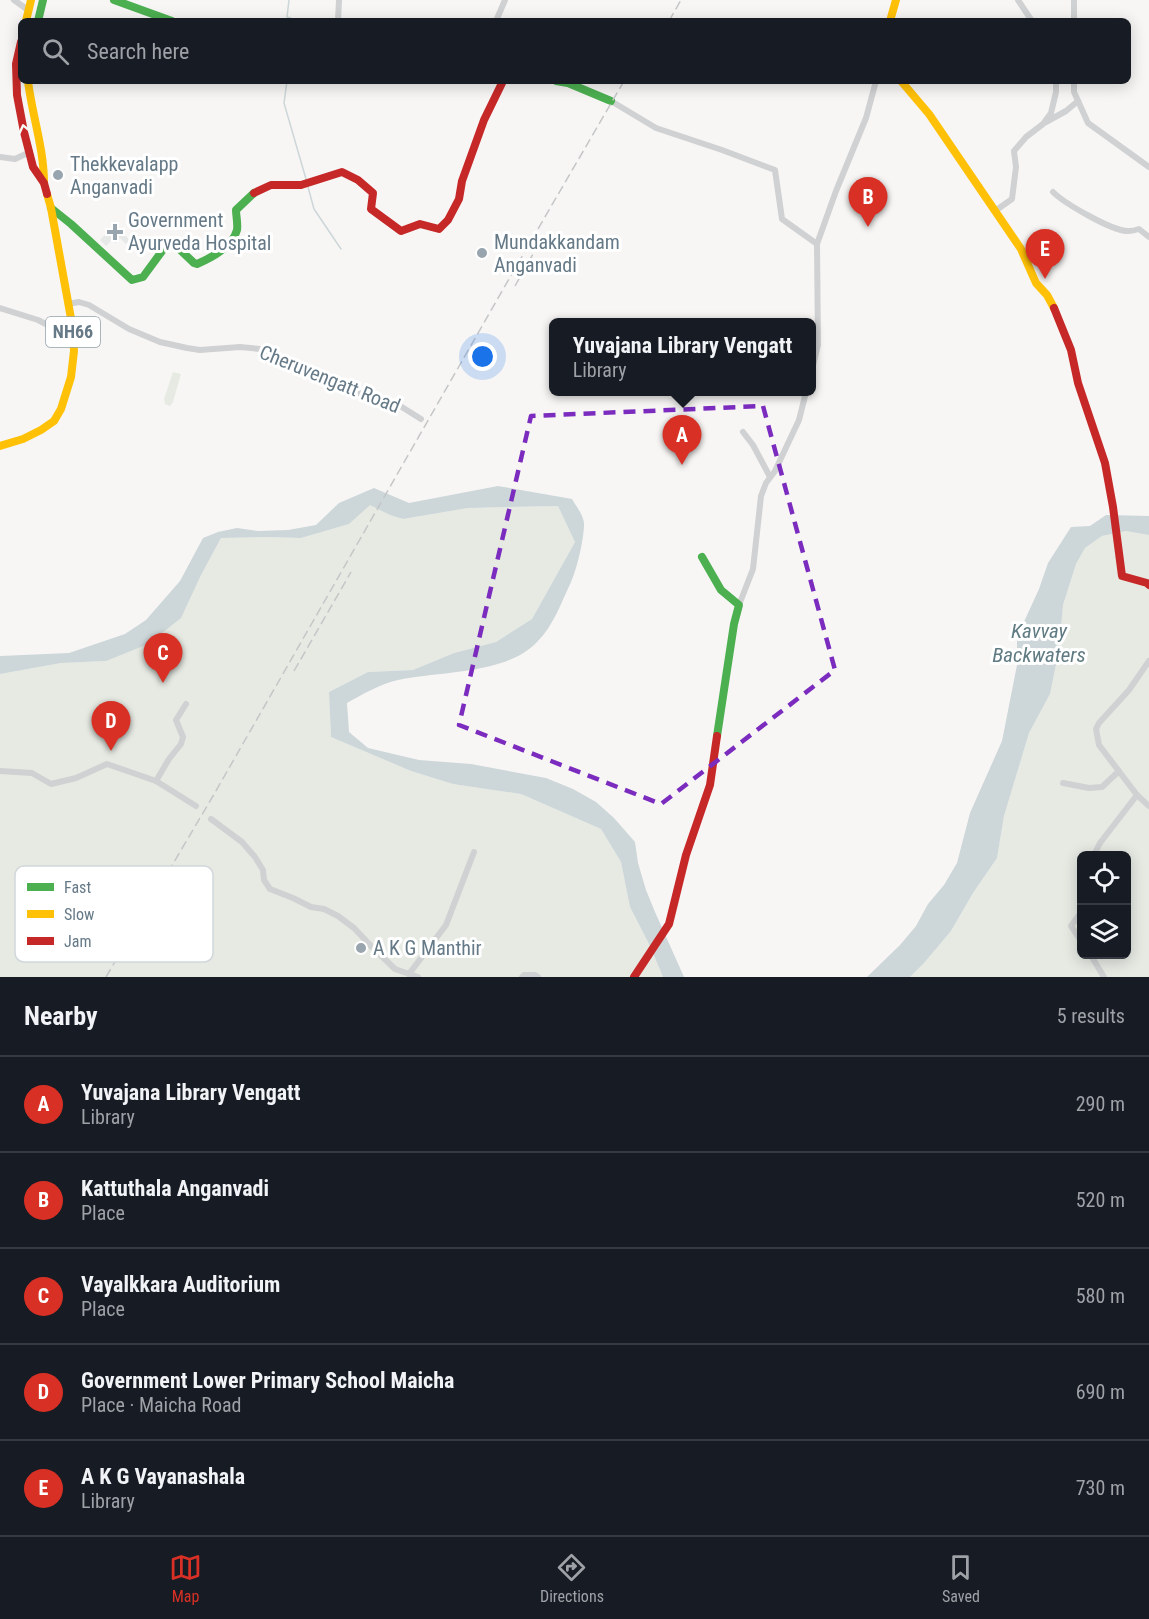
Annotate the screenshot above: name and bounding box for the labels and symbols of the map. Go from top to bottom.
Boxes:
one-way arrow [18,124,31,134]
place label: Thekkevalapp Anganvadi [70,152,178,199]
marker: Thekkevalapp Anganvadi [51,168,65,182]
pin: B [848,178,888,227]
place label: Government Ayurveda Hospital [128,208,271,255]
marker: Government Ayurveda Hospital [106,223,124,241]
place label: Mundakkandam Anganvadi [494,230,620,277]
pin: E [1026,230,1064,279]
marker: Mundakkandam Anganvadi [475,246,489,260]
road number: NH66 [46,317,100,347]
street label: Cheruvengatt Road [256,340,404,418]
your location [468,342,497,371]
pin: A [662,416,702,465]
water label: Kavvay Backwaters [992,619,1086,667]
pin: C [144,634,182,683]
pin: D [92,702,130,751]
legend [15,866,213,962]
text: Fast [64,878,91,897]
text: Slow [64,905,94,924]
text: Jam [64,932,91,951]
place label: A K G Manthir [373,936,482,960]
marker: A K G Manthir [354,941,368,955]

